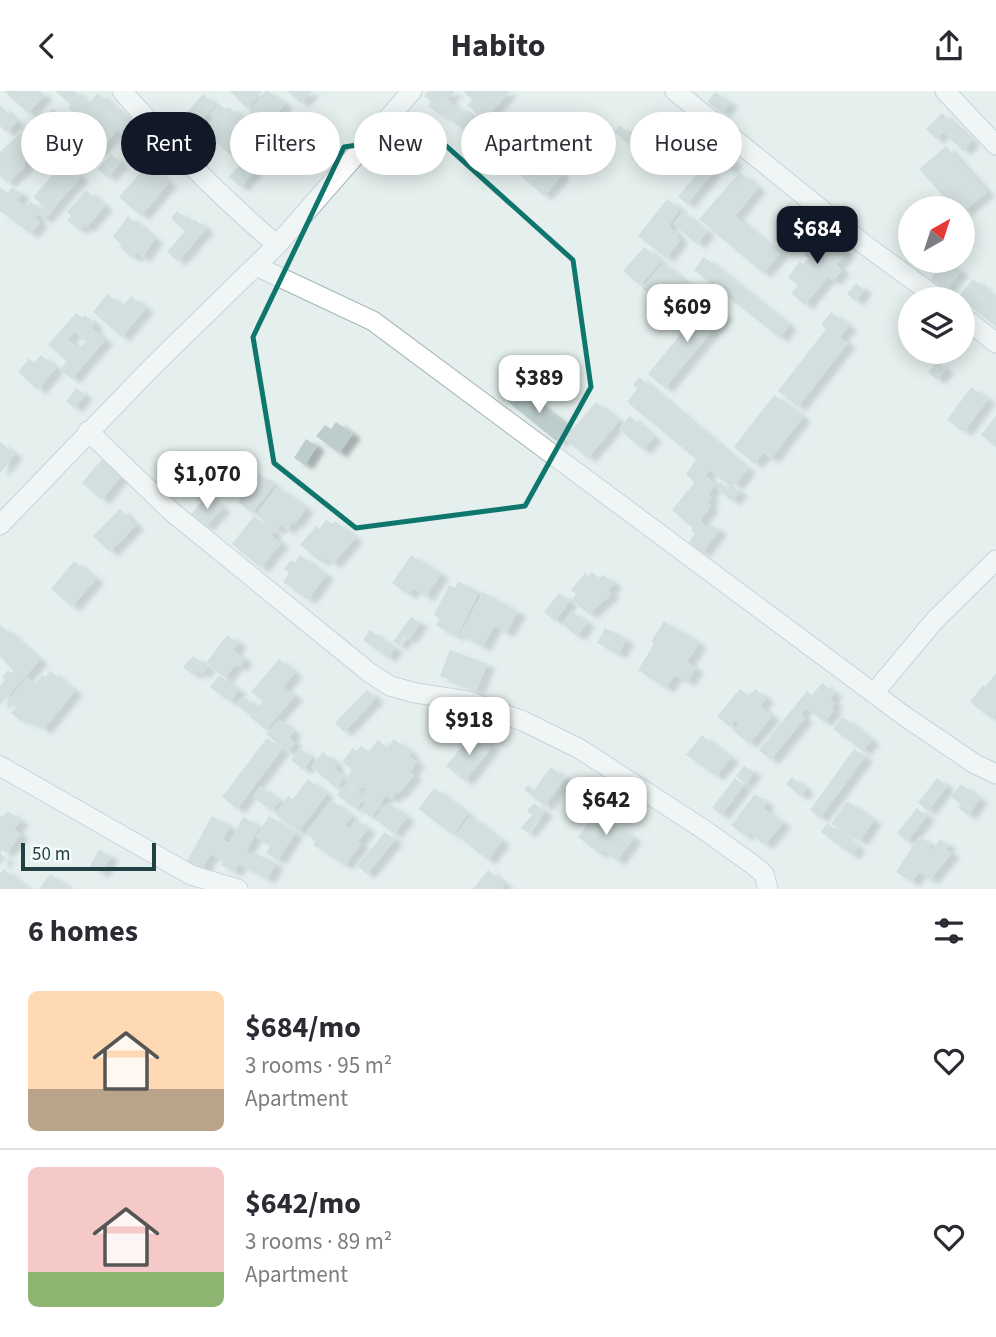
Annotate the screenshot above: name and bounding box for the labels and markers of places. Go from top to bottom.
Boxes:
pin: $684 [776,207,858,266]
pin: $609 [646,285,728,344]
pin: $389 [498,355,580,415]
pin: $1,070 [150,451,264,511]
pin: $918 [428,697,510,757]
pin: $642 [565,777,647,837]

